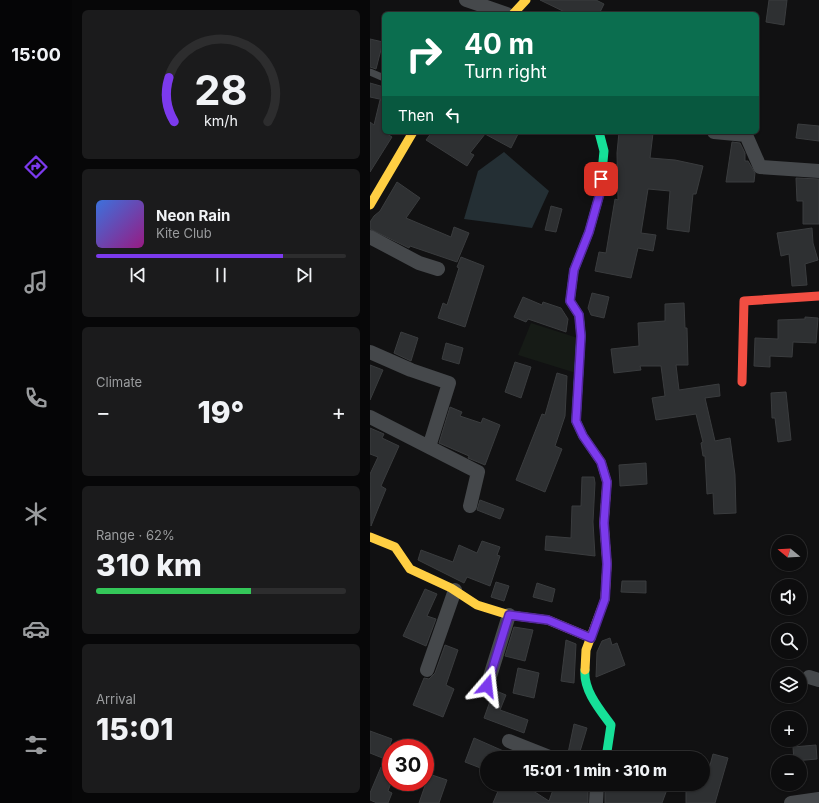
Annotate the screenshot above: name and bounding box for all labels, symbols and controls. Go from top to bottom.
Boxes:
text: 40 m [464,27,534,61]
icon: right [398,28,450,80]
text: 15:00 [11,44,61,65]
text: Turn right [464,61,547,82]
text: 28 [194,65,248,115]
icon: left [442,104,464,126]
text: Then [398,106,434,125]
text: km/h [204,112,238,129]
icon: directions [22,153,50,181]
pin [584,162,618,196]
icon: arrive [590,168,612,190]
text: Neon Rain [156,206,230,225]
text: Kite Club [156,225,212,241]
icon: previous [127,264,149,286]
icon: pause [210,264,232,286]
icon: next [293,264,315,286]
icon: music [22,268,50,296]
text: Climate [96,374,142,390]
icon: phone [22,384,50,412]
text: 19° [198,394,244,430]
text: − [96,399,111,425]
text: + [331,399,346,425]
icon: climate [22,500,50,528]
text: Range · 62% [96,527,175,543]
north arrow [771,535,807,571]
map controls [771,535,807,791]
text: 310 km [96,547,202,583]
button: sound [771,579,807,615]
icon: car [22,615,50,643]
button: search [771,623,807,659]
position arrow [466,665,508,707]
button: layers [771,667,807,703]
text: Arrival [96,691,136,707]
text: 15:01 [96,711,173,747]
button: + [771,711,807,747]
icon: filters [22,731,50,759]
speed limit sign: 30 [382,739,434,791]
button: − [771,755,807,791]
text: 15:01 · 1 min · 310 m [523,761,667,780]

